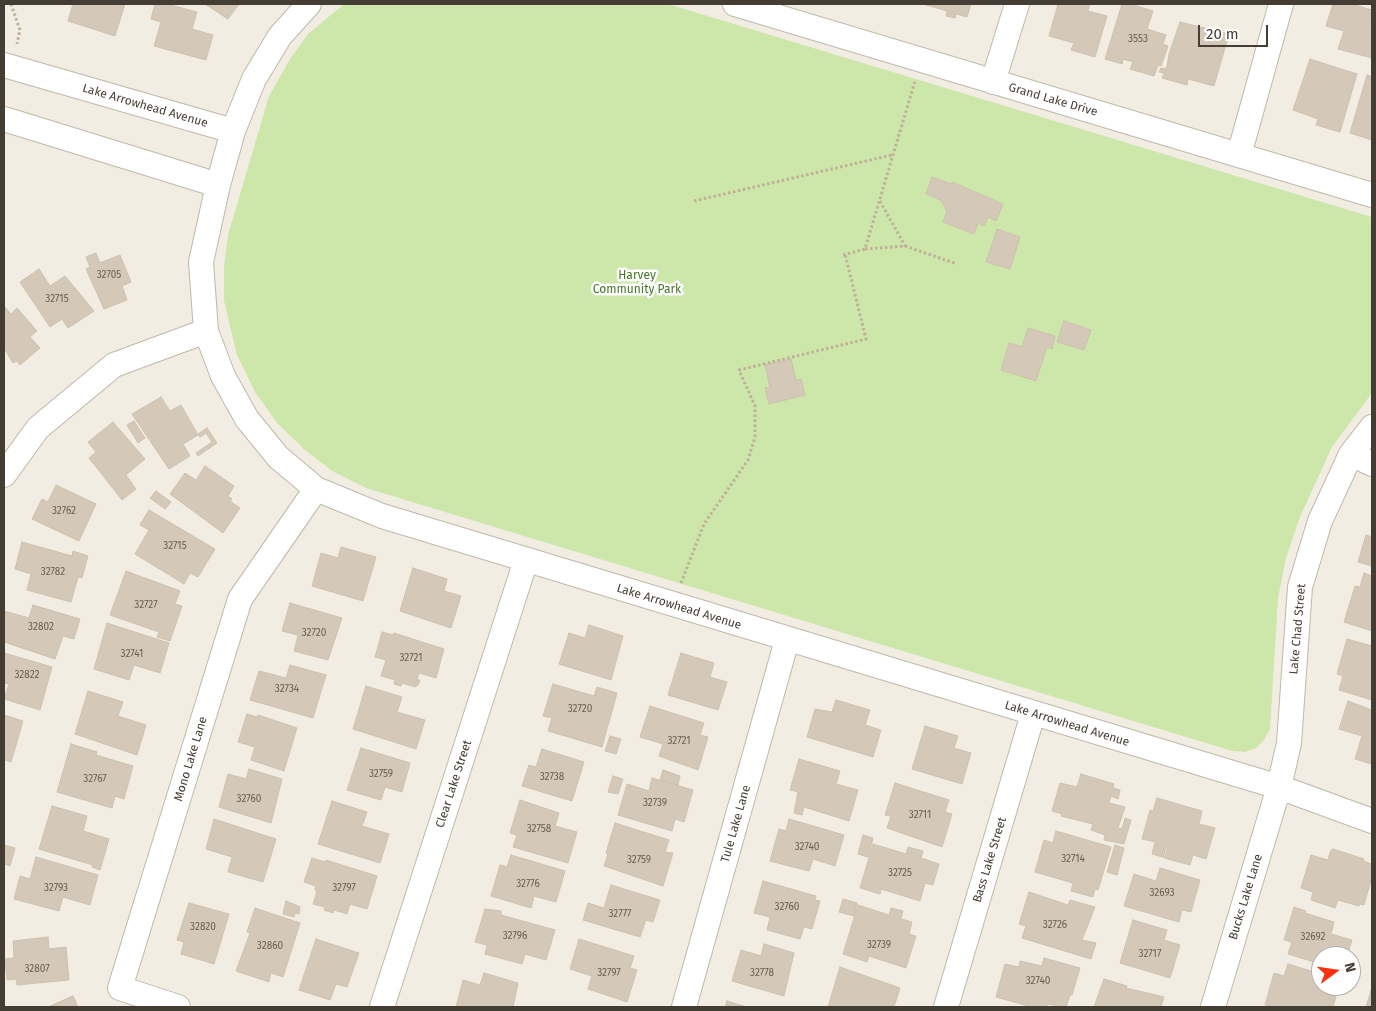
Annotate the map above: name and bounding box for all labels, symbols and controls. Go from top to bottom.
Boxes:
scale bar [1201,15,1271,47]
text: 20 m [1206,25,1239,43]
house number: 3553 [1128,33,1148,45]
street label: Grand Lake Drive [1007,80,1099,120]
street label: Lake Arrowhead Avenue [81,81,209,131]
house number: 32705 [97,269,121,281]
park label: Harvey Community Park [593,269,681,297]
house number: 32715 [45,293,69,305]
house number: 32762 [52,505,76,517]
house number: 32715 [163,540,187,552]
house number: 32782 [41,566,65,578]
street label: Lake Arrowhead Avenue [615,581,743,633]
street label: Lake Chad Street [1287,583,1309,675]
house number: 32727 [134,599,158,611]
house number: 32802 [28,621,54,633]
house number: 32720 [302,627,326,639]
house number: 32741 [121,648,143,660]
house number: 32721 [399,652,423,664]
house number: 32822 [14,669,40,681]
house number: 32734 [275,683,299,695]
street label: Lake Arrowhead Avenue [1003,698,1131,750]
house number: 32720 [568,703,592,715]
street label: Mono Lake Lane [171,715,211,803]
house number: 32721 [667,735,691,747]
street label: Clear Lake Street [433,738,475,830]
house number: 32759 [369,768,393,780]
house number: 32738 [540,771,564,783]
house number: 32767 [83,773,107,785]
street label: Tule Lake Lane [718,784,754,864]
house number: 32760 [237,793,261,805]
house number: 32739 [643,797,667,809]
house number: 32711 [909,809,931,821]
street label: Bass Lake Street [970,815,1010,905]
house number: 32758 [527,823,551,835]
house number: 32740 [795,841,819,853]
street label: Bucks Lake Lane [1226,852,1266,942]
house number: 32714 [1061,853,1085,865]
house number: 32759 [627,854,651,866]
house number: 32725 [888,867,912,879]
house number: 32776 [516,878,540,890]
house number: 32793 [44,882,68,894]
house number: 32797 [332,882,356,894]
house number: 32693 [1149,887,1175,899]
house number: 32760 [775,901,799,913]
house number: 32777 [608,908,632,920]
house number: 32726 [1043,919,1067,931]
house number: 32820 [190,921,216,933]
house number: 32796 [503,930,527,942]
house number: 32692 [1301,931,1325,943]
house number: 32739 [867,939,891,951]
house number: 32860 [257,940,283,952]
north arrow [1311,946,1361,996]
house number: 32717 [1139,948,1161,960]
text: N [1341,961,1359,974]
house number: 32807 [24,963,50,975]
house number: 32797 [597,967,621,979]
house number: 32778 [750,967,774,979]
house number: 32740 [1026,975,1050,987]

